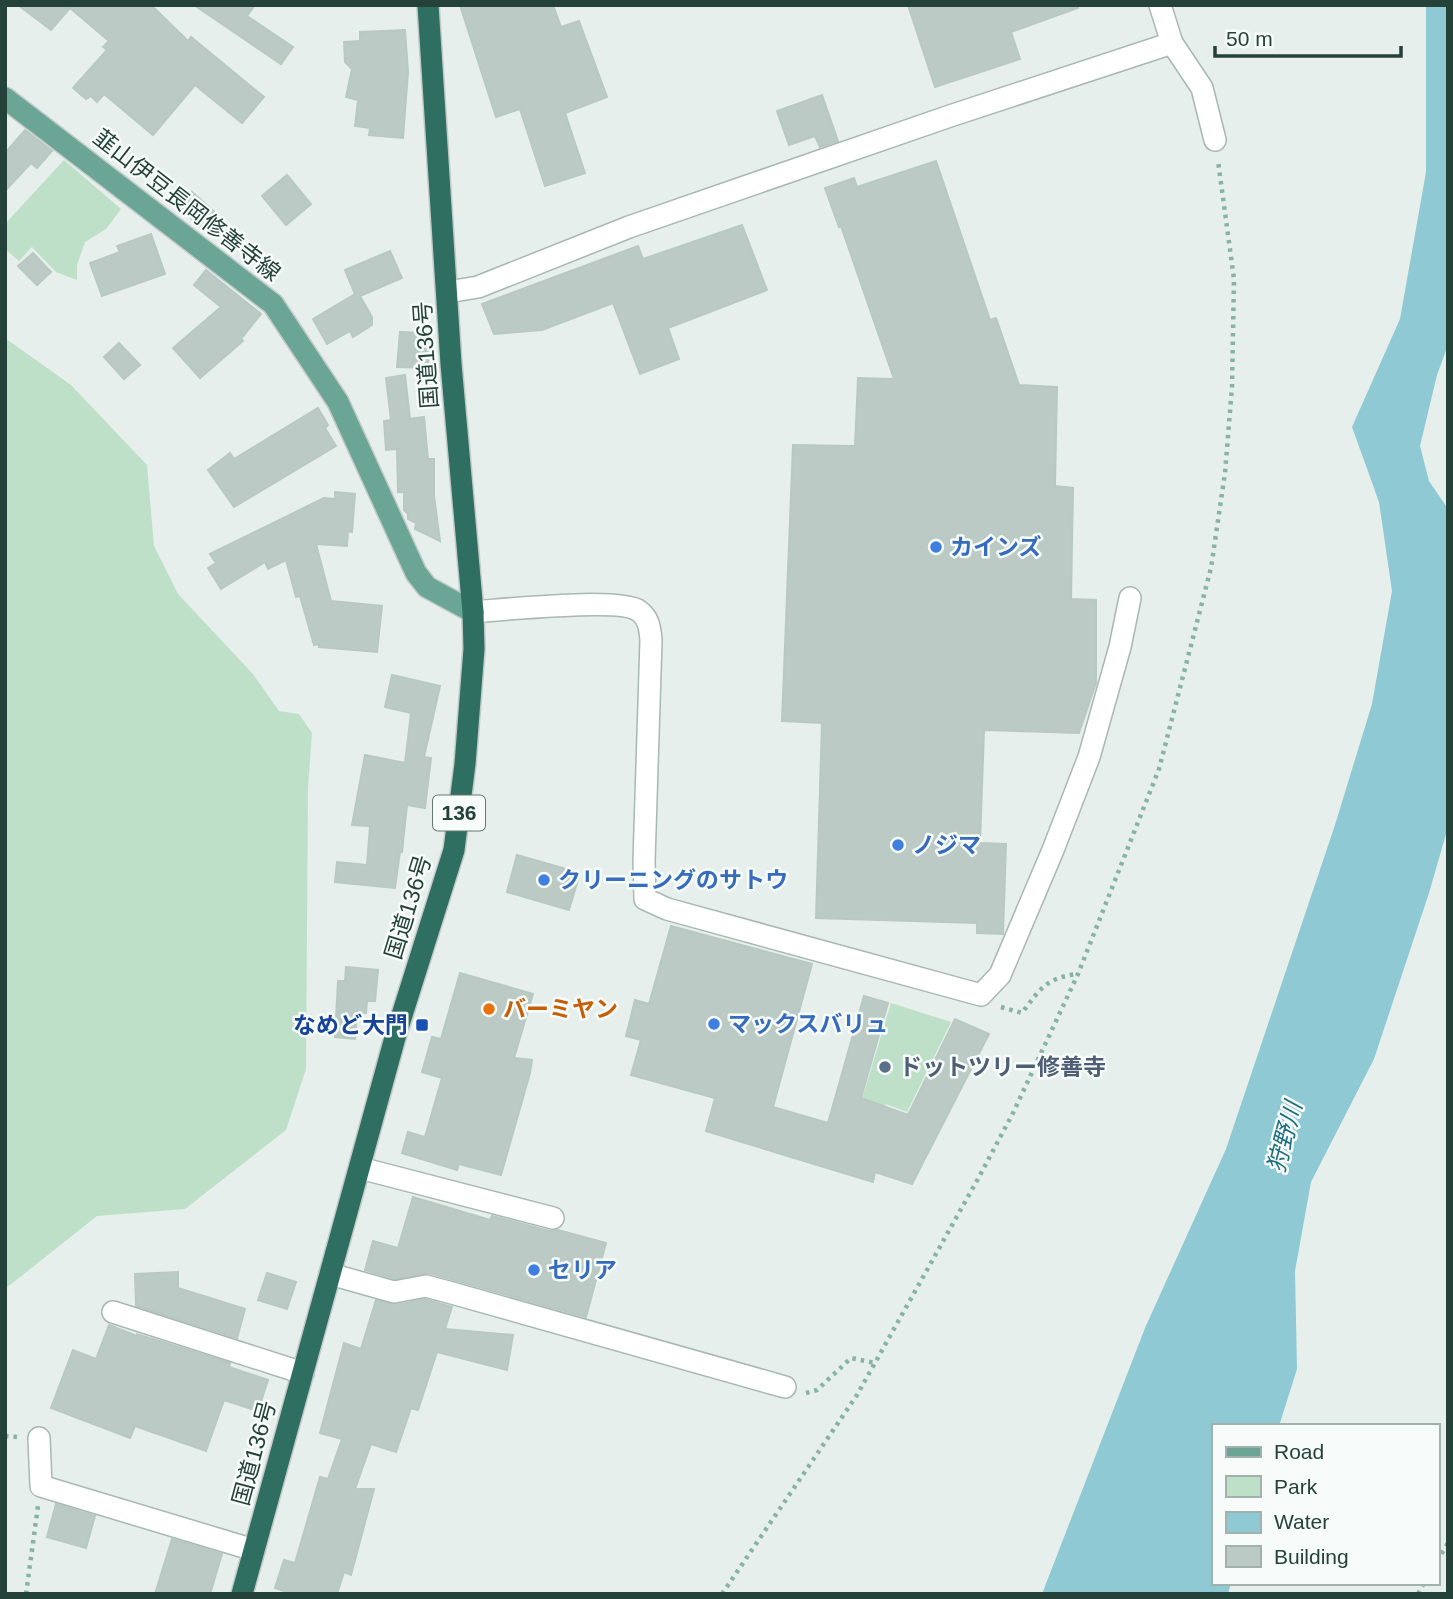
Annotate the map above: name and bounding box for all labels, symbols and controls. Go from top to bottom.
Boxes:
scale bar [1215,14,1400,58]
text: 50 m [1226,27,1273,50]
street label: 韮山伊豆長岡修善寺線 [88,124,286,286]
street label: 国道136号 [409,301,443,409]
place label: カインズ [950,534,1042,560]
marker: カインズ [928,539,944,555]
road number: 136 [433,796,485,830]
place label: ノジマ [912,832,981,858]
marker: ノジマ [890,837,906,853]
street label: 国道136号 [380,852,436,962]
place label: クリーニングのサトウ [558,867,788,893]
marker: クリーニングのサトウ [536,872,552,888]
place label: バーミヤン [503,996,618,1022]
marker: バーミヤン [481,1001,497,1017]
place label: マックスバリュ [728,1011,888,1037]
place label: なめど大門 [293,1012,408,1038]
marker: マックスバリュ [706,1016,722,1032]
marker: なめど大門 [414,1017,430,1033]
place label: ドットツリー修善寺 [899,1054,1106,1080]
marker: ドットツリー修善寺 [877,1059,893,1075]
water label: 狩野川 [1262,1096,1308,1175]
place label: セリア [548,1257,617,1283]
marker: セリア [526,1262,542,1278]
street label: 国道136号 [228,1398,280,1508]
legend [1212,1424,1439,1585]
text: Road [1274,1440,1324,1463]
text: Park [1274,1475,1318,1498]
text: Water [1274,1510,1329,1533]
text: Building [1274,1545,1349,1568]

